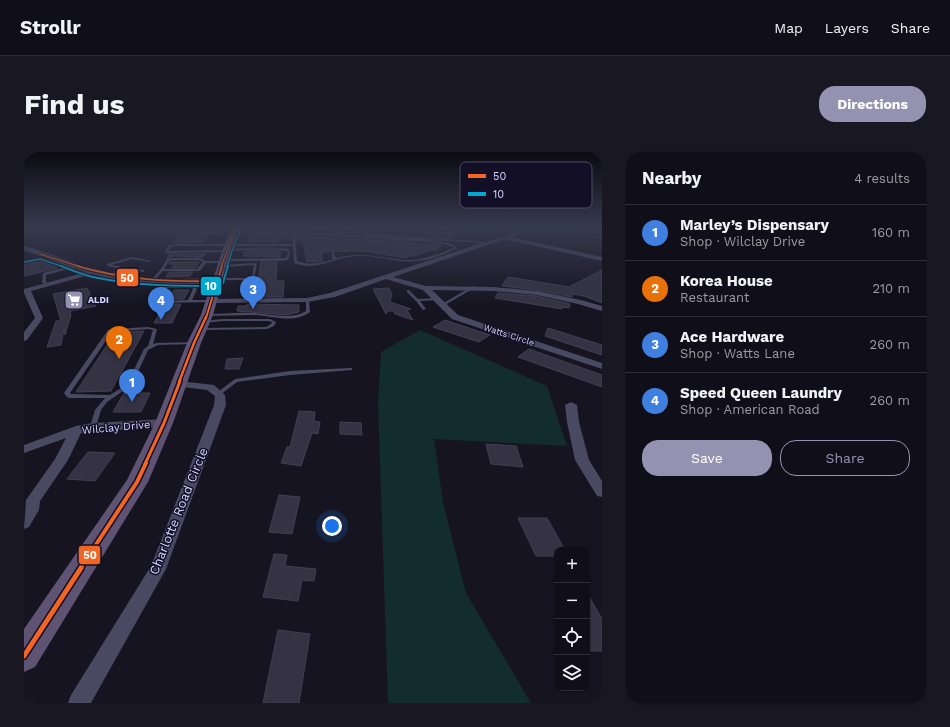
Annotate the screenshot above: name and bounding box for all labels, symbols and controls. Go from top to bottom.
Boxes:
text: Strollr [20,16,81,39]
text: Map [774,20,803,36]
text: Layers [825,20,869,36]
text: Share [891,20,930,36]
button: Directions [819,86,926,122]
text: Find us [24,88,124,121]
legend [460,162,592,208]
text: Nearby [642,168,701,188]
text: 50 [493,170,506,183]
text: 4 results [854,171,910,186]
text: 10 [493,188,504,201]
text: Marley’s Dispensary [680,216,829,234]
text: 1 [652,225,658,240]
text: 160 m [872,225,910,240]
text: Shop · Wilclay Drive [680,234,805,249]
line badge: 50 [116,268,139,287]
text: 50 [120,272,134,285]
text: Korea House [680,272,773,290]
line badge: 10 [200,276,222,296]
pin: 3 [240,276,266,309]
text: 10 [205,280,217,293]
text: 2 [651,281,659,296]
text: 210 m [872,281,910,296]
pin: 4 [148,287,174,320]
supermarket icon: ALDI [63,289,85,311]
text: Restaurant [680,290,750,305]
place label: ALDI [88,295,109,305]
street label: Watts Circle [482,322,536,348]
pin: 2 [106,326,132,359]
text: Ace Hardware [680,328,784,346]
text: 3 [651,337,659,352]
text: 260 m [870,337,910,352]
text: Shop · Watts Lane [680,346,795,361]
pin: 1 [119,369,145,402]
text: Speed Queen Laundry [680,384,842,402]
text: 4 [651,393,659,408]
text: 260 m [870,393,910,408]
text: Shop · American Road [680,402,820,417]
street label: Wilclay Drive [81,418,151,437]
button: Save [642,440,772,476]
button: Share [780,440,910,476]
street label: Charlotte Road Circle [146,445,211,577]
your location [322,516,342,536]
line badge: 50 [78,545,101,565]
map controls [554,547,590,691]
button: + [554,547,590,583]
text: 50 [83,549,97,562]
button: − [554,583,590,619]
button: locate [554,619,590,655]
button: layers [554,655,590,691]

